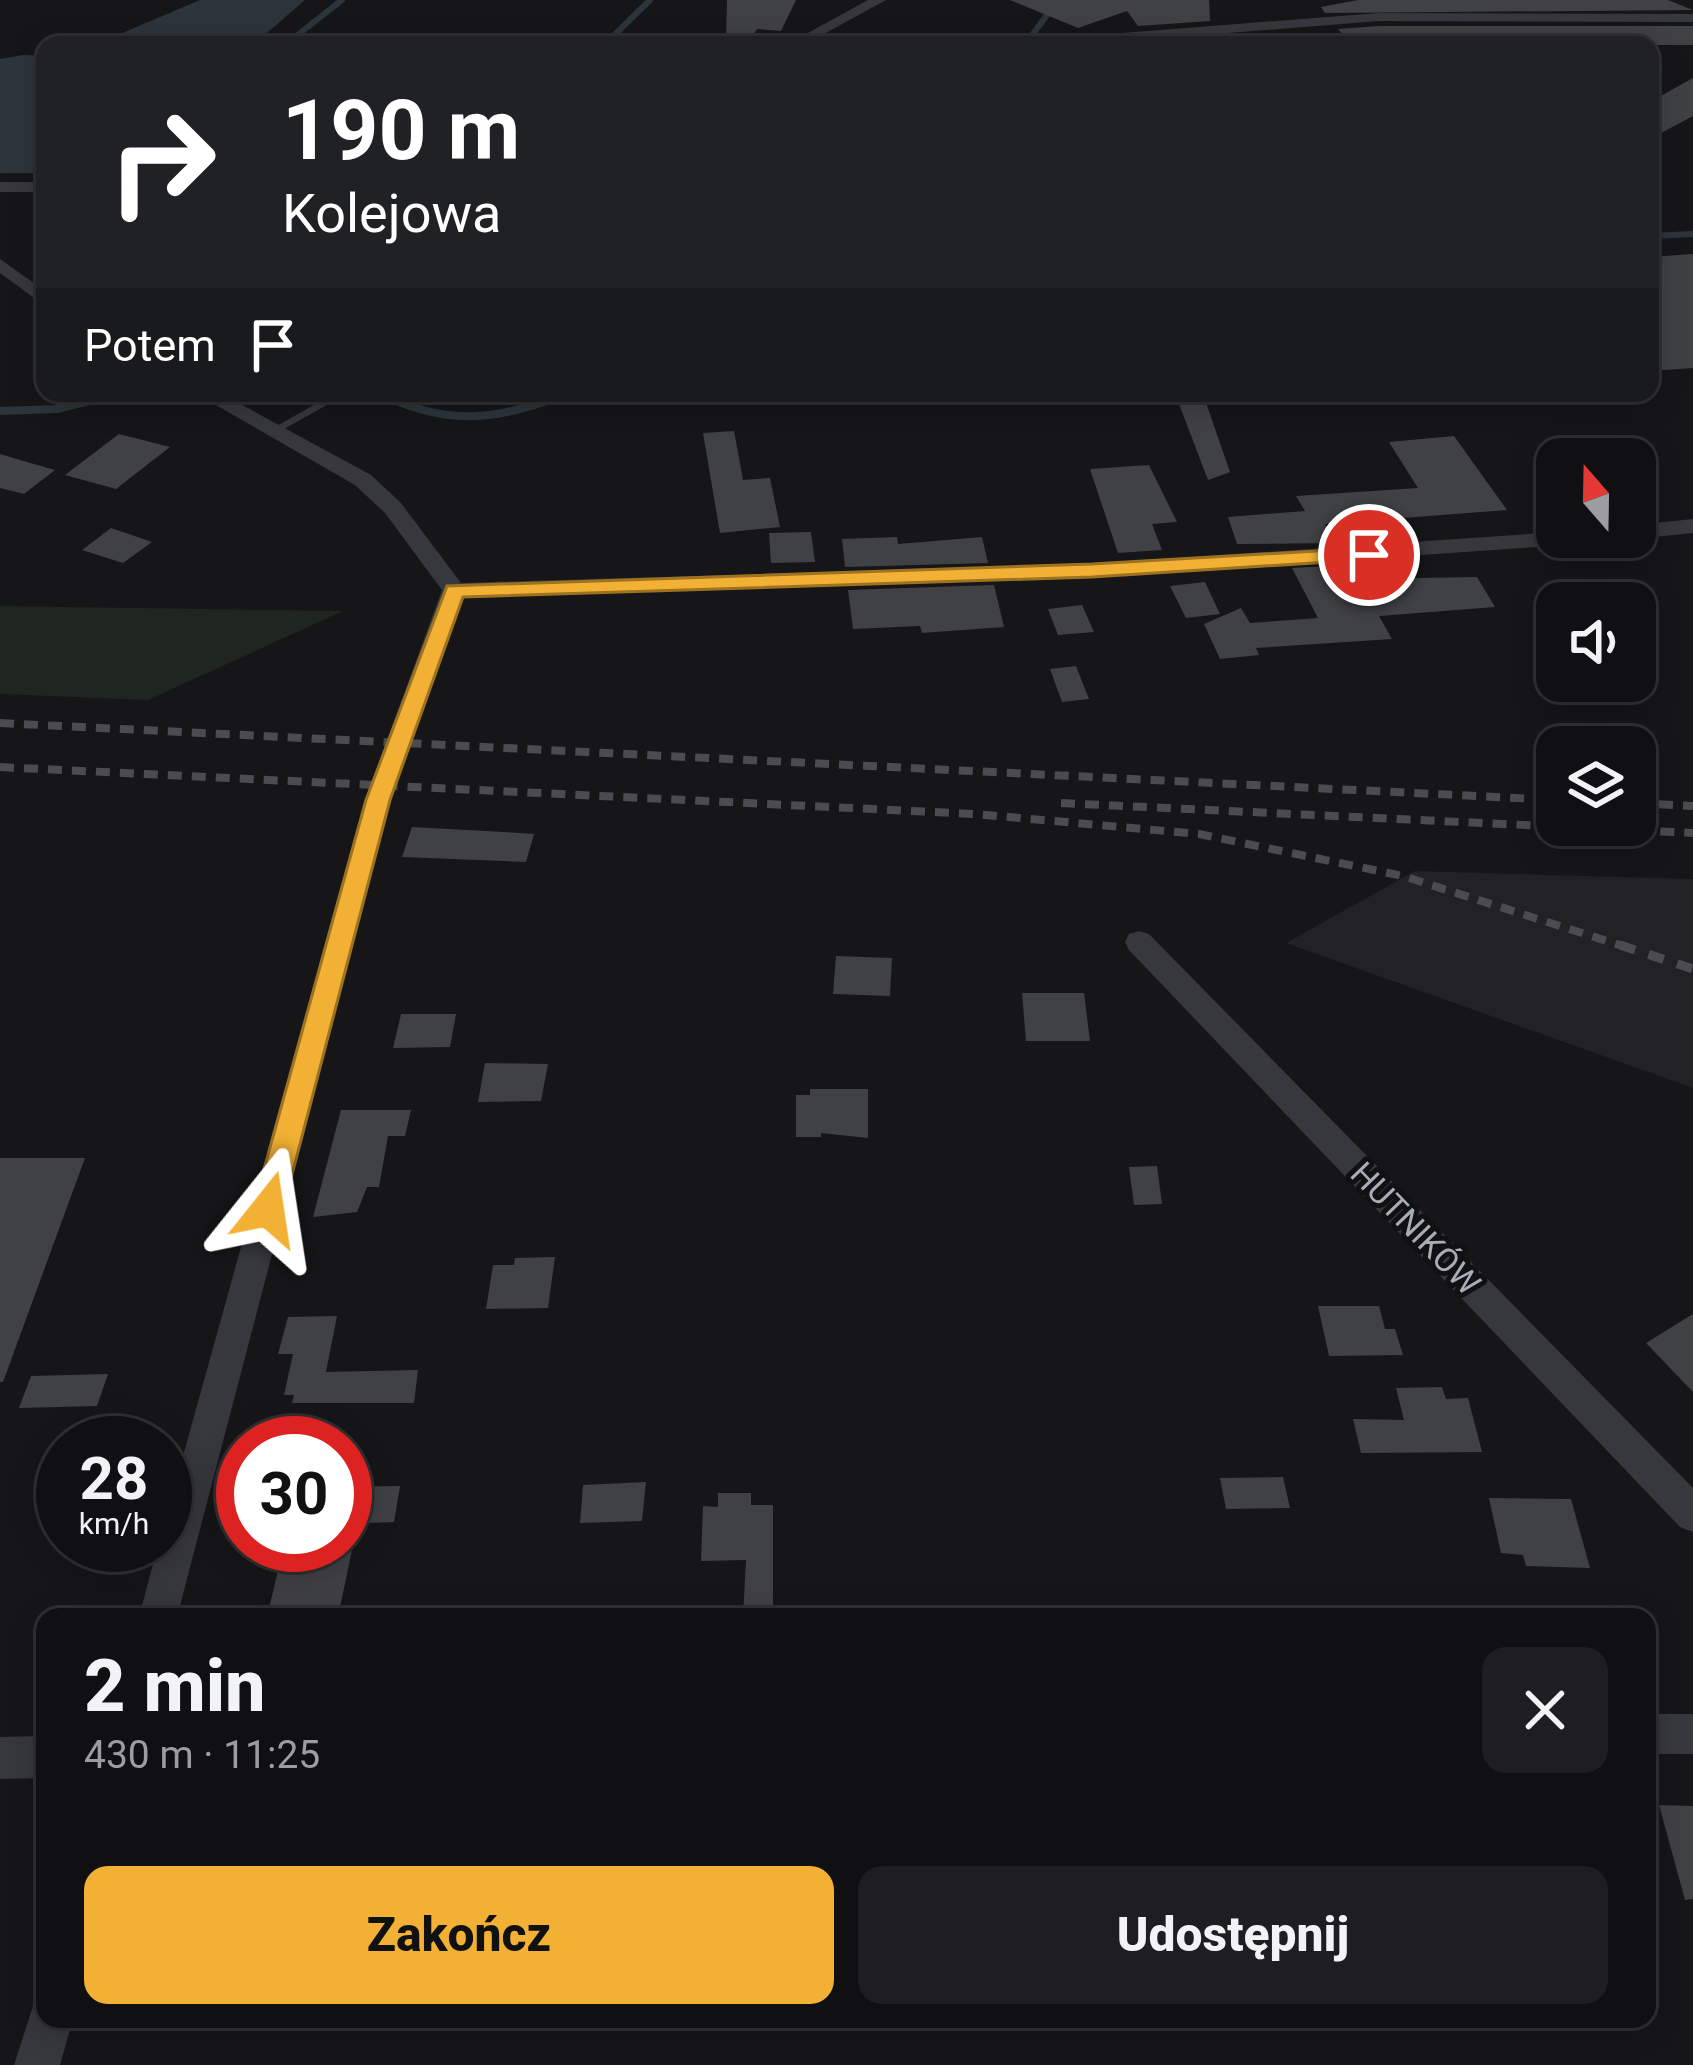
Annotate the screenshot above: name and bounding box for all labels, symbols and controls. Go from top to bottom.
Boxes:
text: 190 m [282,81,520,180]
icon: right [84,84,240,240]
text: Kolejowa [282,182,501,245]
icon: arrive [240,312,306,378]
text: Potem [84,319,216,372]
north arrow [1536,438,1656,558]
map controls [1536,438,1656,846]
pin [1318,504,1420,606]
icon: arrive [1336,522,1402,588]
button: sound [1536,582,1656,702]
button: layers [1536,726,1656,846]
position arrow [205,1146,331,1272]
street label: HUTNIKÓW [1343,1154,1488,1303]
speed limit sign: 30 [216,1416,372,1572]
text: 28 [80,1443,148,1514]
text: km/h [79,1506,149,1541]
text: 2 min [84,1644,266,1729]
button: close [1482,1647,1608,1773]
text: 430 m · 11:25 [84,1732,320,1778]
button: Zakończ [84,1866,834,2004]
button: Udostępnij [858,1866,1608,2004]

